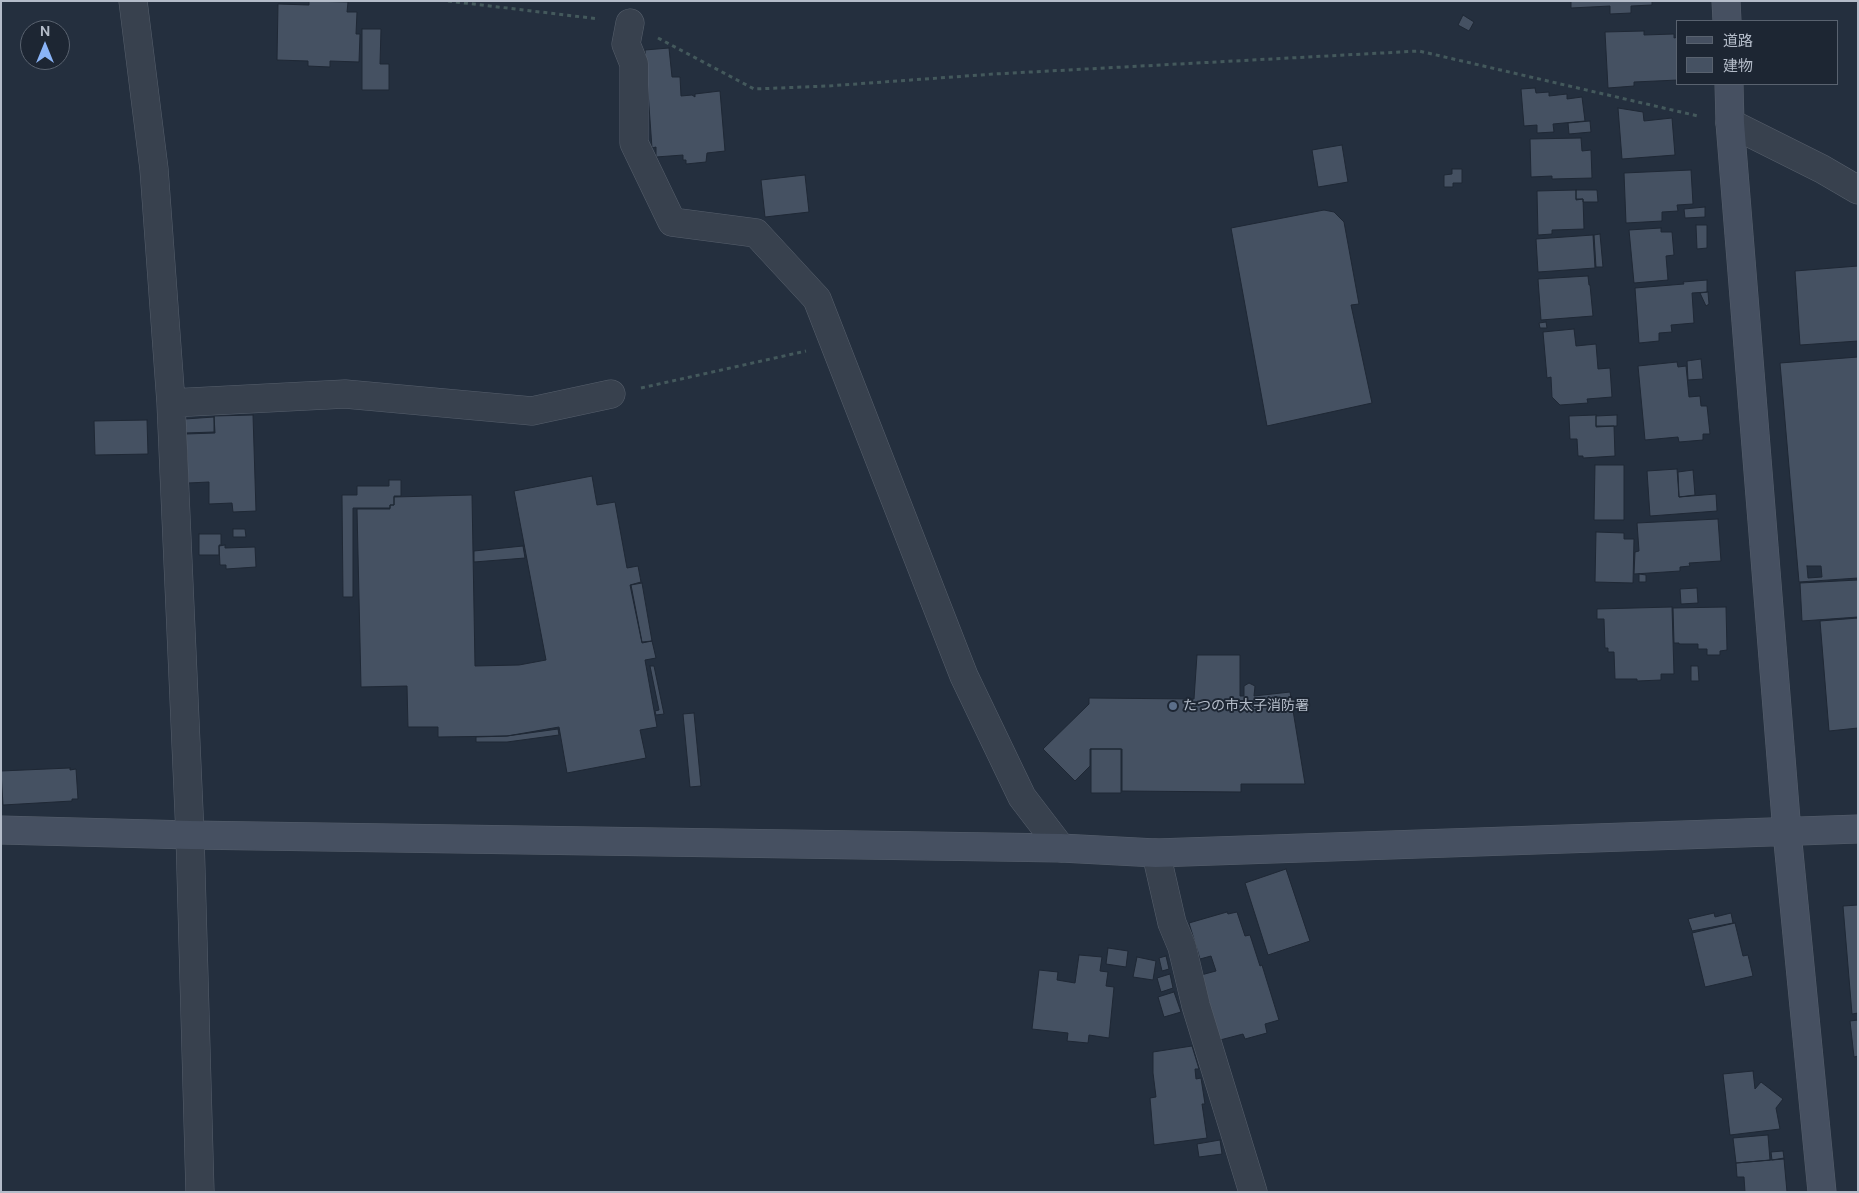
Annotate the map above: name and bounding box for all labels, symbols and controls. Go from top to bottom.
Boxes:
north arrow [20,20,70,70]
legend [1676,20,1839,85]
text: N [40,22,50,40]
text: 道路 [1723,31,1753,51]
text: 建物 [1723,56,1753,76]
place label: たつの市太子消防署 [1183,698,1309,714]
marker: たつの市太子消防署 [1167,700,1179,712]

